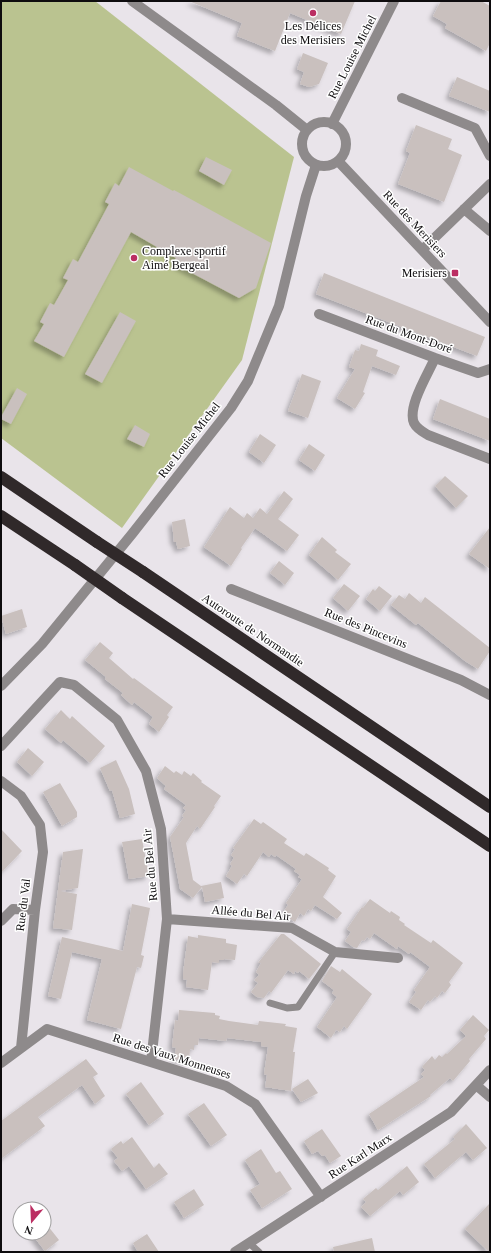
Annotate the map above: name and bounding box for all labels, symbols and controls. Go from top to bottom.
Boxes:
marker: Les Délices des Merisiers [308,8,318,18]
street label: Rue Louise Michel [325,12,379,101]
place label: Les Délices des Merisiers [281,19,345,47]
street label: Rue des Merisiers [380,188,450,261]
place label: Complexe sportif Aimé Bergeal [142,244,226,272]
marker: Complexe sportif Aimé Bergeal [129,253,139,263]
place label: Merisiers [402,266,447,280]
marker: Merisiers [450,268,460,278]
street label: Rue du Mont-Doré [364,312,454,356]
street label: Rue Louise Michel [155,399,223,481]
street label: Autoroute de Normandie [199,591,307,669]
street label: Rue des Pincevins [323,605,410,651]
street label: Rue du Bel Air [140,828,160,902]
street label: Rue du Val [13,877,33,932]
street label: Allée du Bel Air [211,903,291,923]
street label: Rue des Vaux Monneuses [111,1030,233,1082]
street label: Rue Karl Marx [326,1130,394,1182]
north arrow [12,1201,52,1241]
text: N [23,1223,34,1237]

